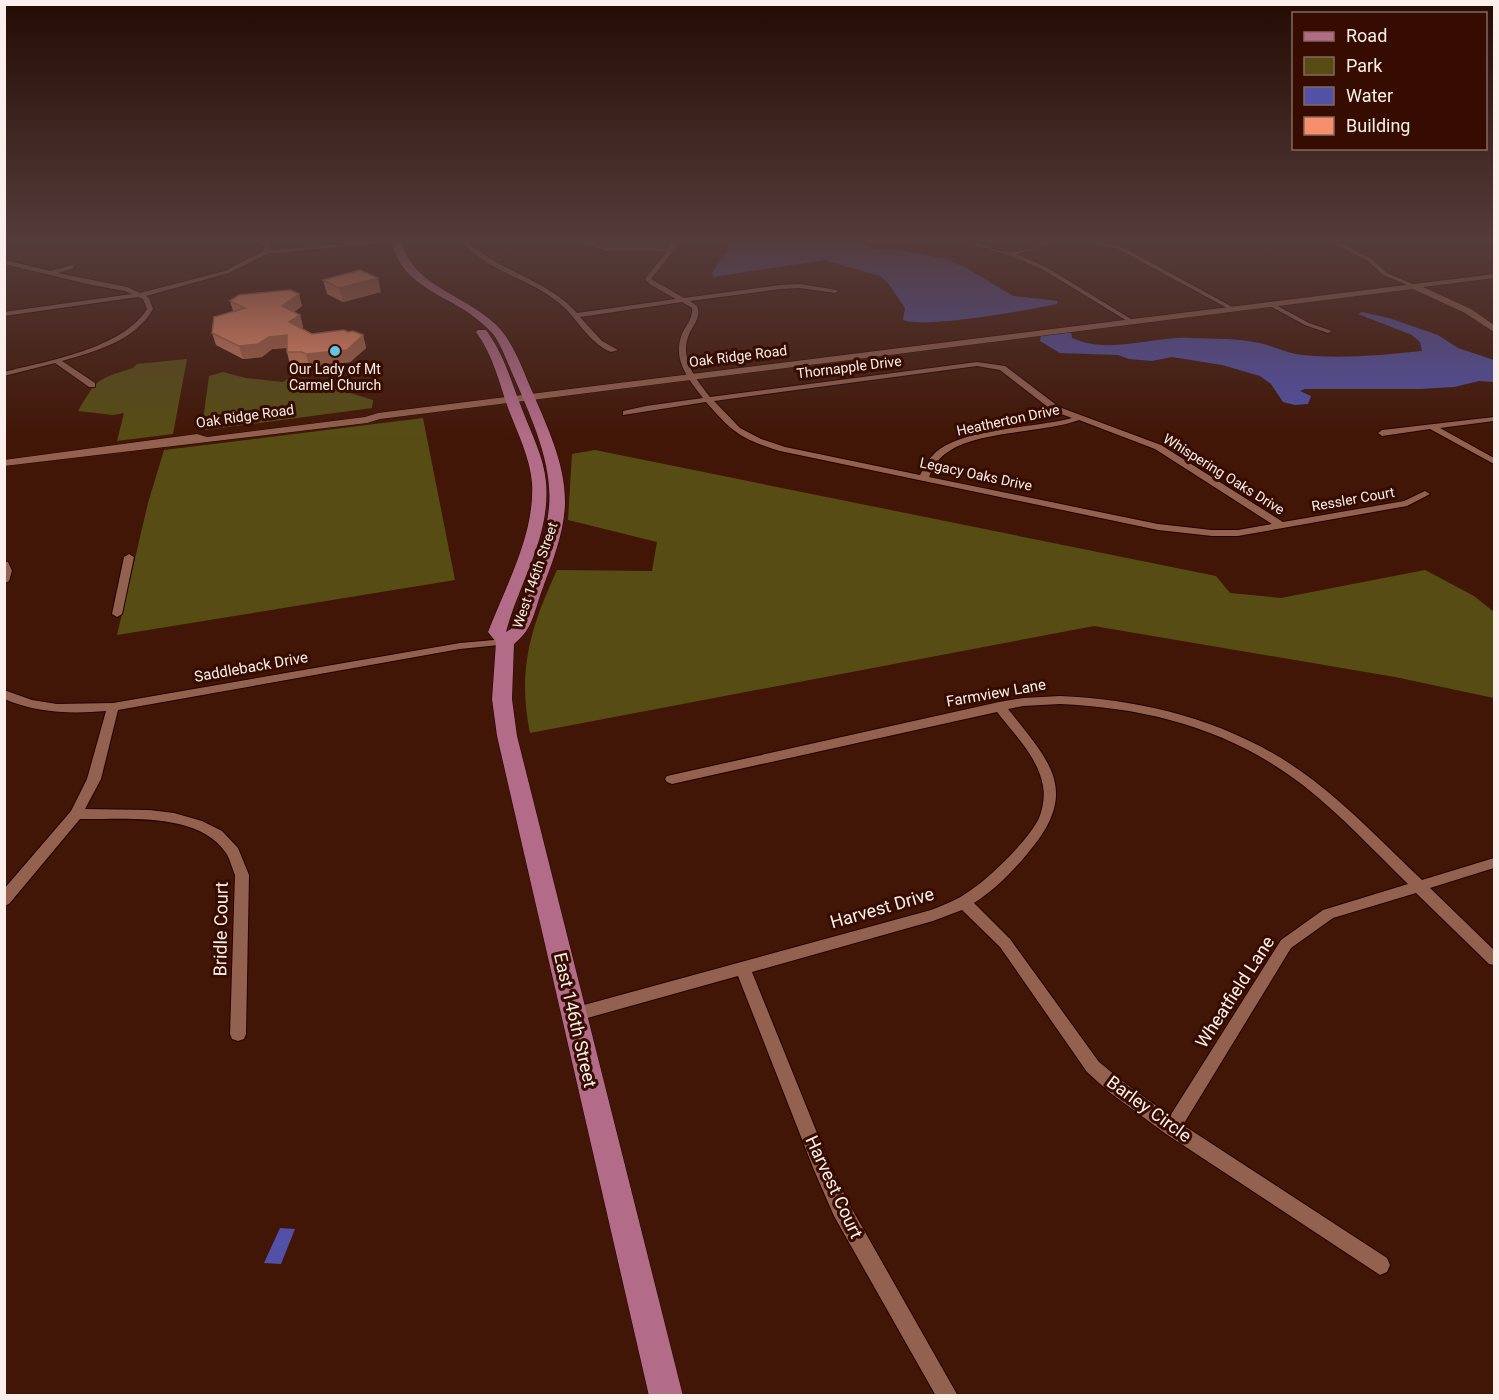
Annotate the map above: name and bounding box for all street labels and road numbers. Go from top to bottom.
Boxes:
street label: Oak Ridge Road [688,342,788,370]
street label: Thornapple Drive [796,353,902,381]
street label: Oak Ridge Road [195,401,295,431]
street label: Heatherton Drive [955,401,1061,439]
street label: Whispering Oaks Drive [1160,430,1288,518]
street label: Legacy Oaks Drive [918,454,1034,494]
street label: Ressler Court [1310,484,1396,514]
street label: West 146th Street [509,519,561,630]
street label: Saddleback Drive [193,648,309,686]
street label: Farmview Lane [945,675,1047,711]
street label: Bridle Court [209,881,232,976]
street label: Harvest Drive [827,883,936,932]
street label: Wheatfield Lane [1191,932,1278,1051]
street label: East 146th Street [550,950,601,1089]
street label: Barley Circle [1103,1071,1196,1146]
street label: Harvest Court [801,1132,867,1242]

